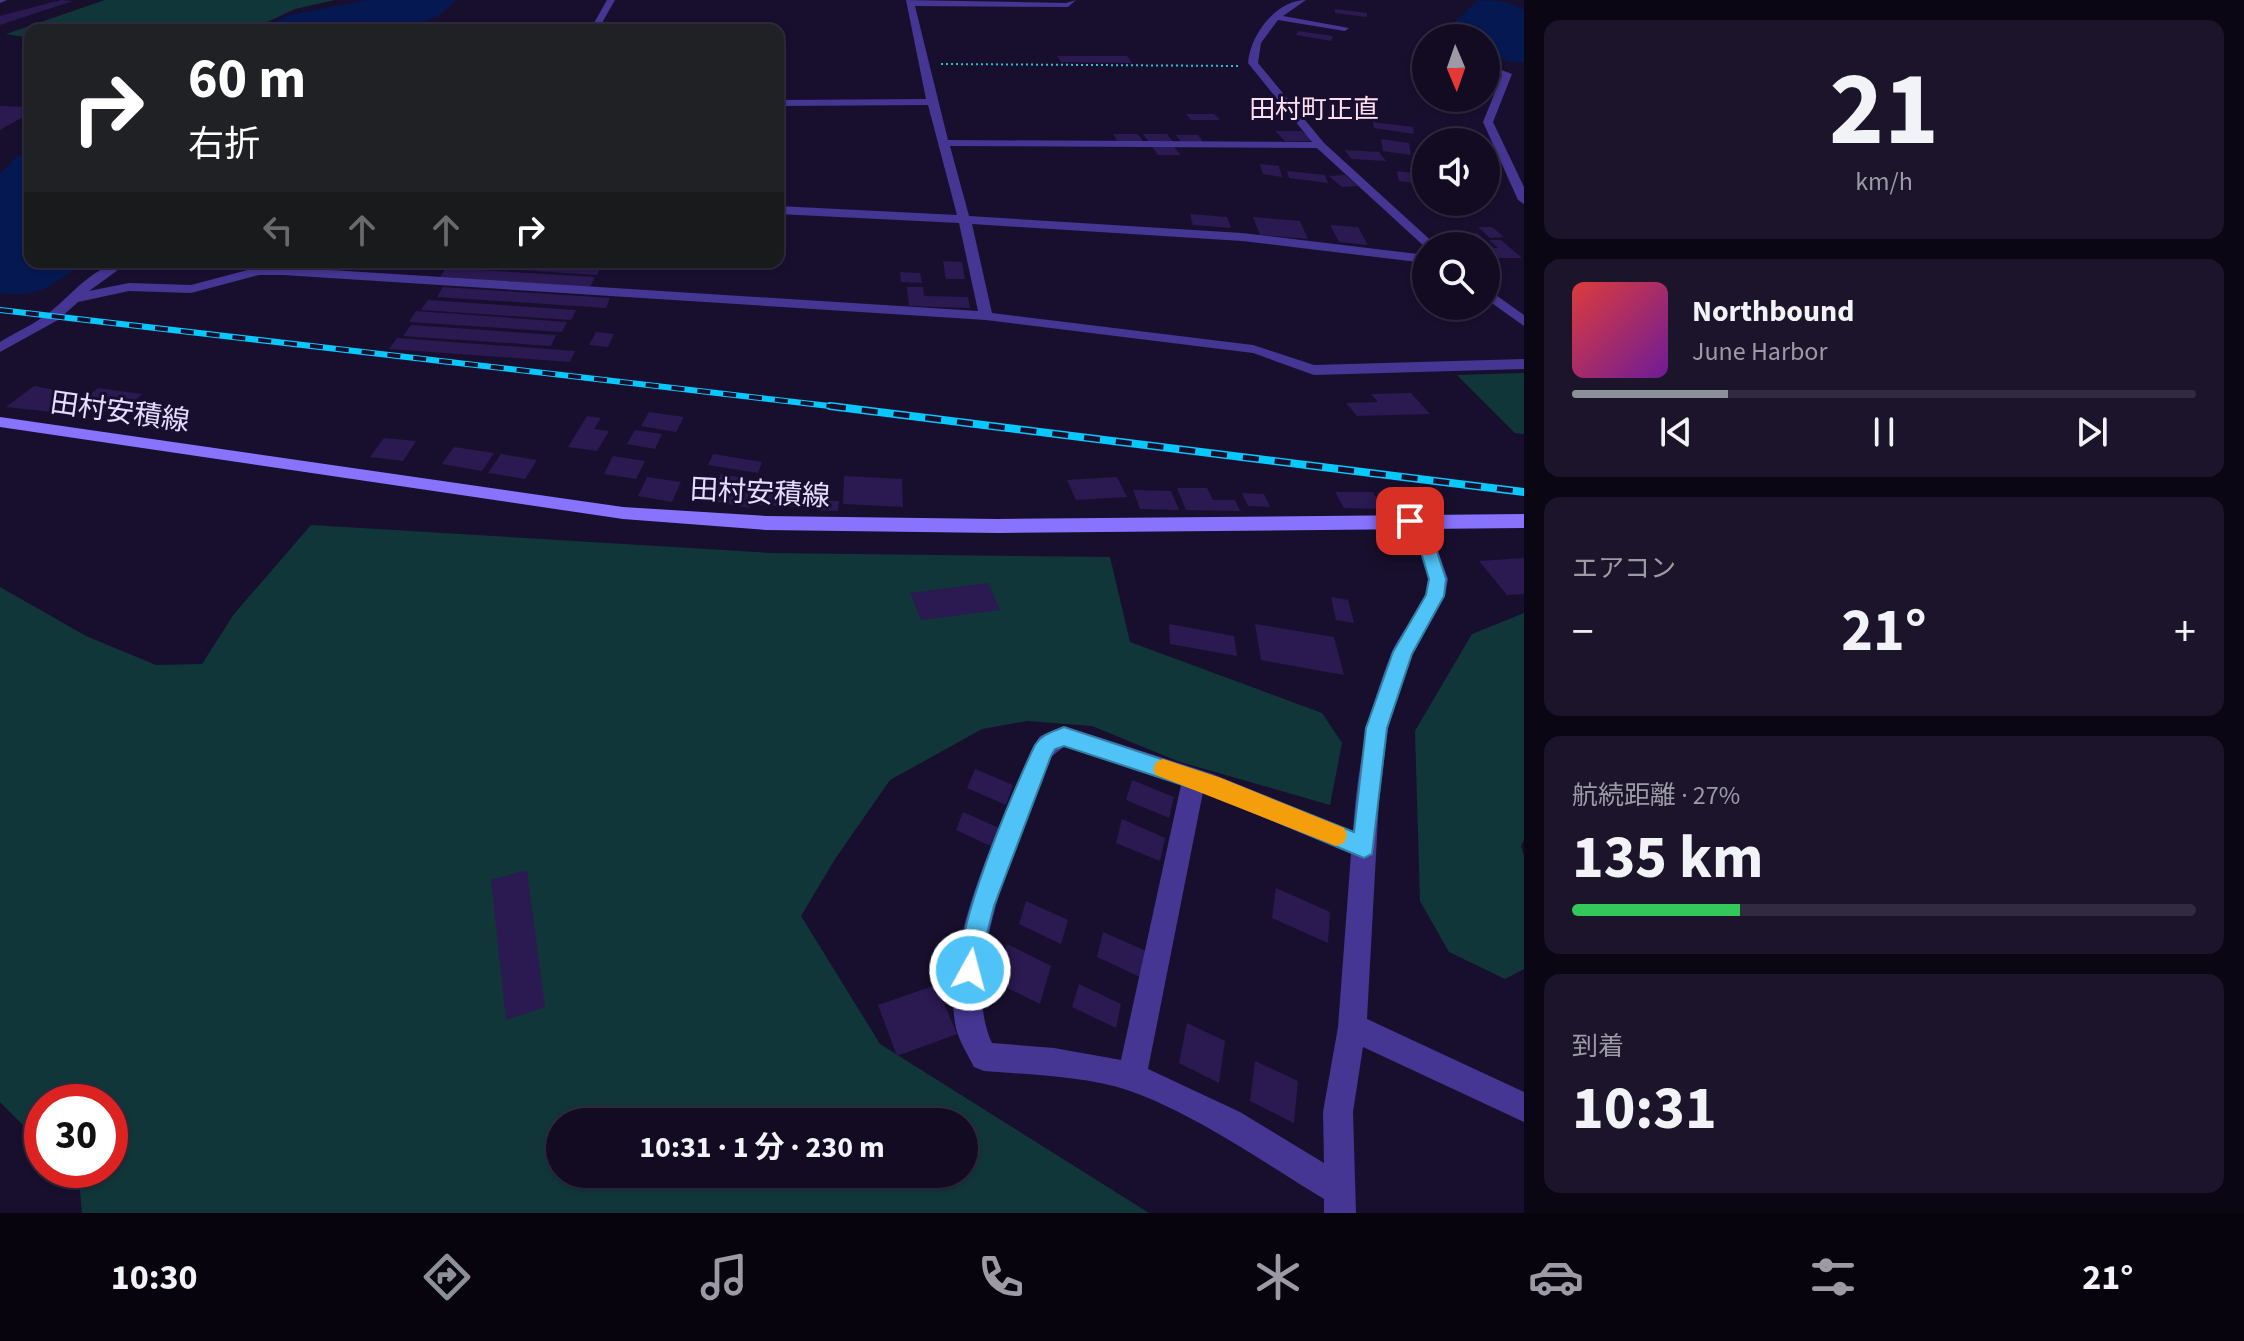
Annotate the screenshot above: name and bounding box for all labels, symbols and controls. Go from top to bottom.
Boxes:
north arrow [1412,24,1500,112]
map controls [1412,24,1500,320]
text: 21 [1829,37,1939,185]
text: 60 m [188,40,306,119]
icon: right [56,56,160,160]
district label: 田村町正直 [1249,91,1379,128]
text: 右折 [188,119,260,170]
button: sound [1412,128,1500,216]
text: km/h [1855,163,1913,200]
icon: left [256,208,300,252]
icon: ahead [340,208,384,252]
icon: ahead [424,208,468,252]
icon: right [508,208,552,252]
button: search [1412,232,1500,320]
text: Northbound [1692,290,1854,333]
text: June Harbor [1692,333,1828,370]
street label: 田村安積線 [48,382,192,442]
icon: previous [1654,410,1698,454]
icon: pause [1862,410,1906,454]
icon: next [2070,410,2114,454]
street label: 田村安積線 [689,469,831,517]
pin [1376,487,1444,555]
icon: arrive [1388,499,1432,543]
text: エアコン [1572,550,1676,587]
text: 21° [1841,589,1927,674]
text: − [1572,601,1594,664]
text: + [2174,601,2196,664]
text: 航続距離 · 27% [1572,777,1740,814]
text: 135 km [1572,816,1763,901]
position arrow [928,928,1012,1012]
text: 到着 [1572,1028,1624,1065]
text: 10:31 [1572,1067,1717,1152]
speed limit sign: 30 [24,1084,128,1188]
text: 10:31 · 1 分 · 230 m [639,1126,885,1169]
icon: directions [419,1249,475,1305]
icon: music [696,1249,752,1305]
icon: phone [973,1249,1029,1305]
icon: climate [1250,1249,1306,1305]
icon: car [1528,1249,1584,1305]
icon: filters [1805,1249,1861,1305]
text: 10:30 [111,1252,197,1303]
text: 21° [2082,1252,2133,1303]

